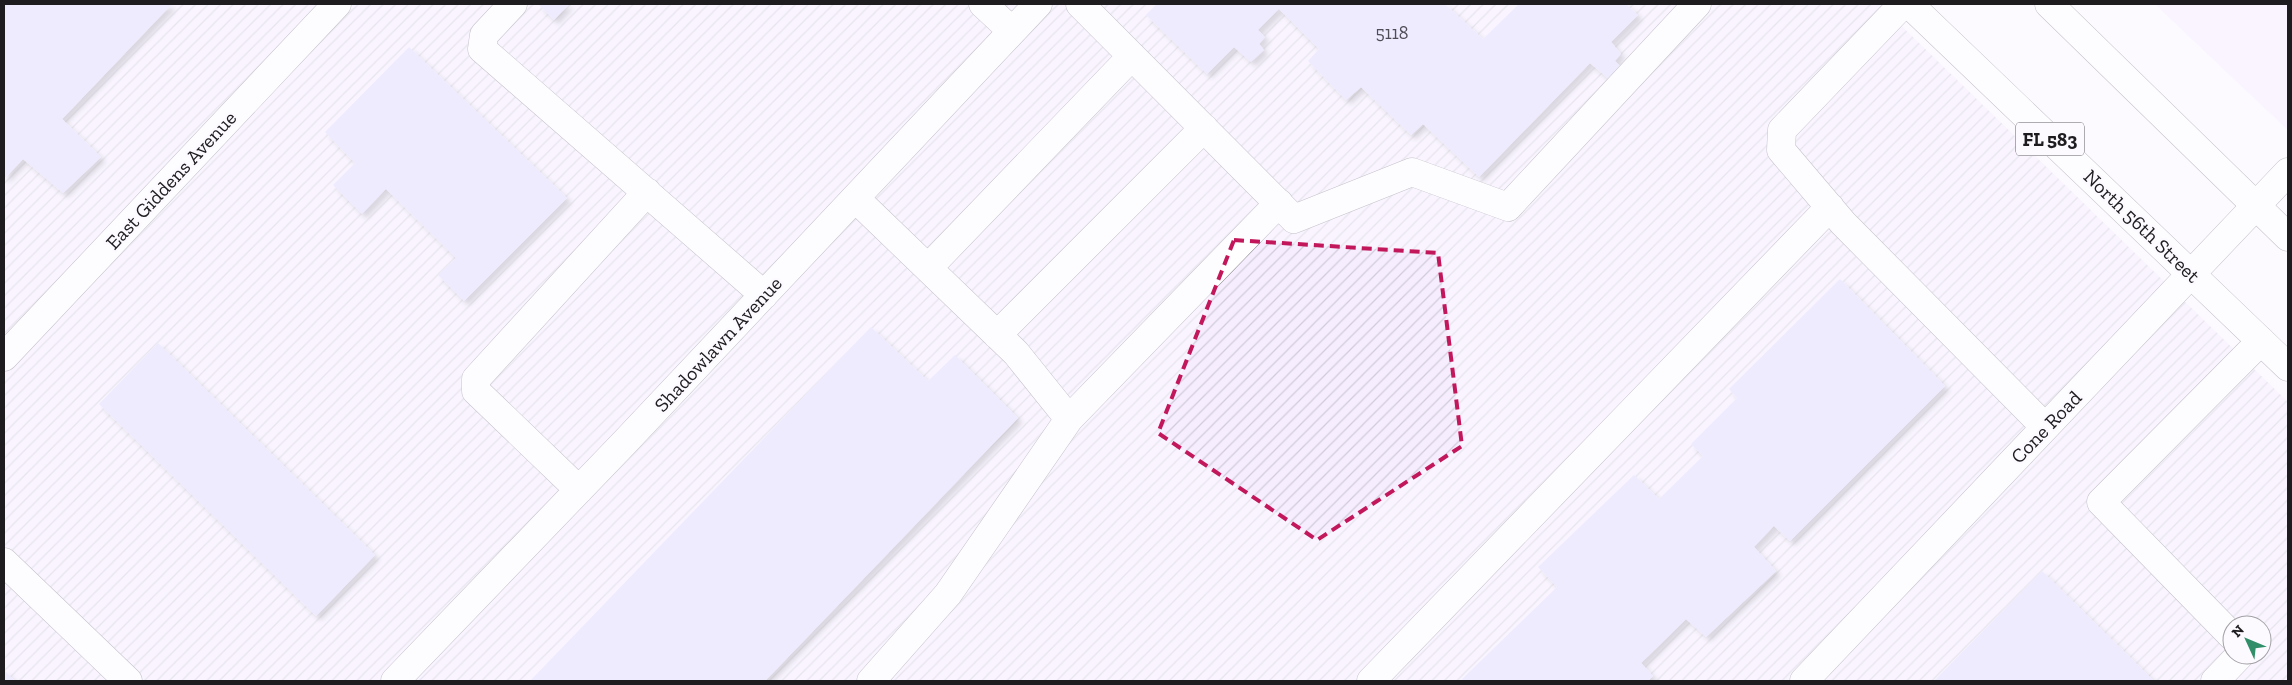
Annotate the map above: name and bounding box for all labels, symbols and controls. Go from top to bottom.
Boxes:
house number: 5118 [1376,22,1408,44]
street label: East Giddens Avenue [101,106,241,254]
road number: FL 583 [2016,122,2084,156]
street label: North 56th Street [2079,164,2206,288]
street label: Shadowlawn Avenue [649,271,787,417]
street label: Cone Road [2006,386,2086,468]
north arrow [2222,615,2272,665]
text: N [2228,621,2248,641]

